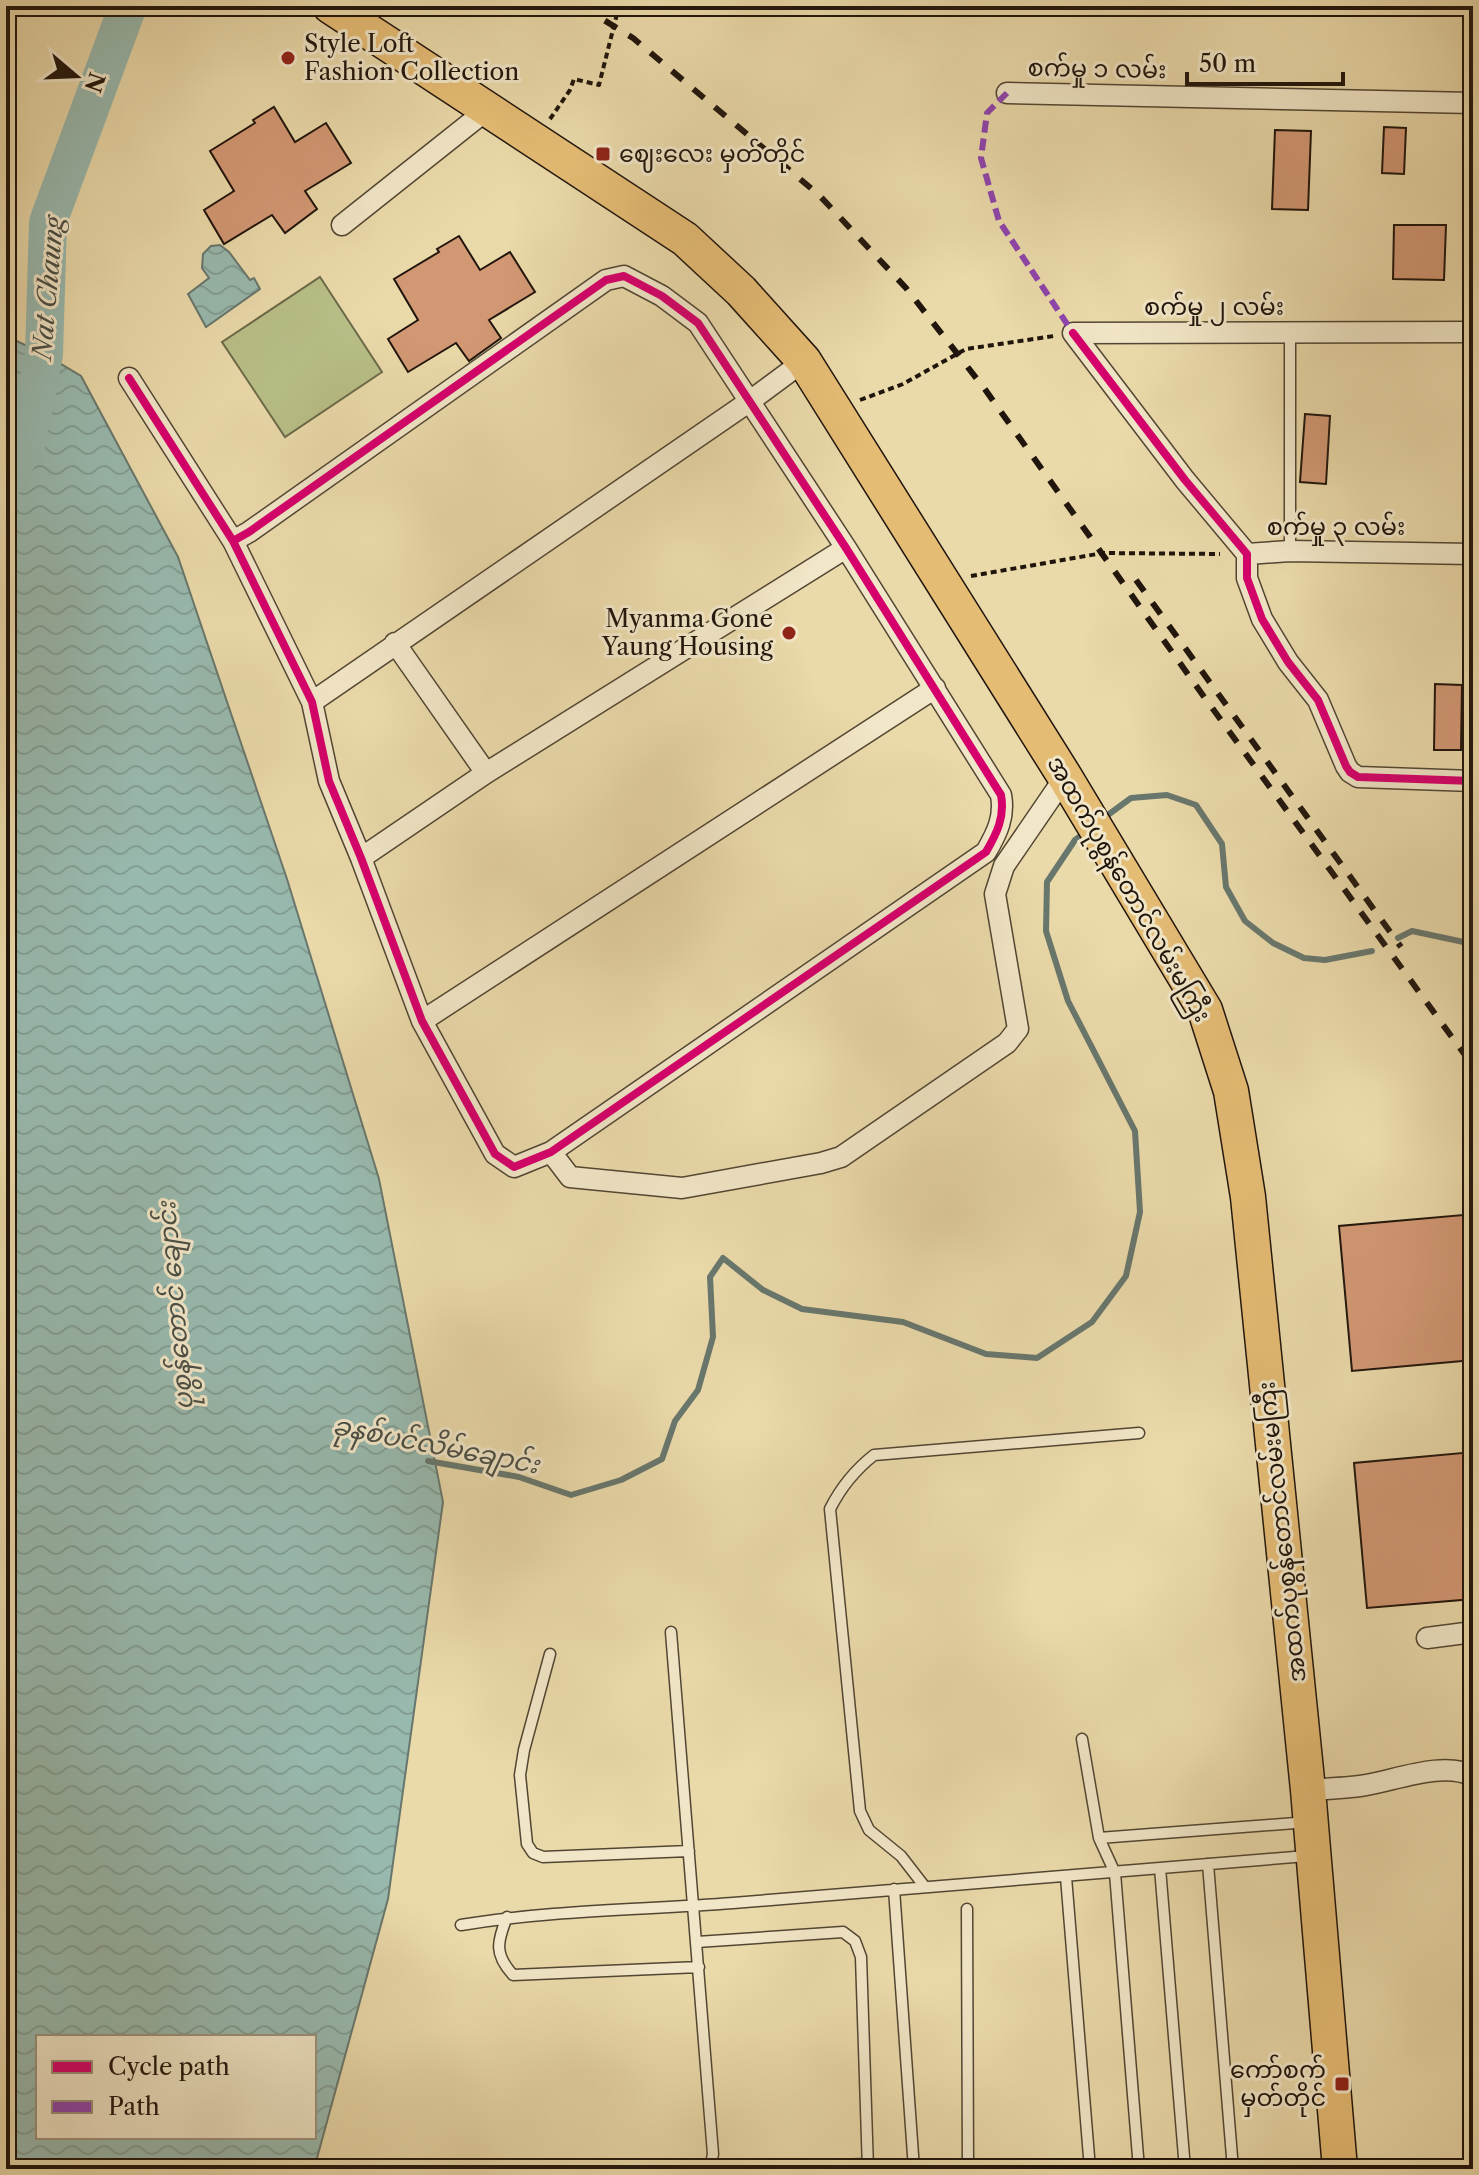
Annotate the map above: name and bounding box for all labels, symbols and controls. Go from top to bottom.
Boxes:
place label: Style Loft Fashion Collection [304,29,519,86]
north arrow [36,36,116,116]
scale bar [1187,36,1343,86]
marker: Style Loft Fashion Collection [279,49,297,67]
text: 50 m [1199,49,1256,78]
street label: စက်မှု ၁ လမ်း [1027,52,1167,89]
text: N [79,69,110,96]
place label: ဈေးလေး မှတ်တိုင် [619,138,805,173]
marker: ဈေးလေး မှတ်တိုင် [594,145,612,163]
water label: Nat Chaung [26,212,70,363]
street label: စက်မှု ၂ လမ်း [1144,291,1284,326]
street label: စက်မှု ၃ လမ်း [1267,511,1405,546]
place label: Myanma Gone Yaung Housing [601,604,773,661]
marker: Myanma Gone Yaung Housing [780,624,798,642]
street label: အထက်ပုစွန်တောင်လမ်းမကြီး [1037,750,1219,1030]
water label: ပုစွန်တောင် ချောင်း [148,1198,206,1412]
street label: အထက်ပုစွန်တောင်လမ်းမကြီး [1250,1380,1317,1684]
water label: ခုနစ်ပင်လိမ်ချောင်း [329,1407,544,1487]
legend [36,2035,316,2139]
text: Cycle path [108,2052,230,2081]
place label: ကော်စက် မှတ်တိုင် [1230,2054,1326,2117]
marker: ကော်စက် မှတ်တိုင် [1333,2075,1351,2093]
text: Path [108,2092,160,2121]

